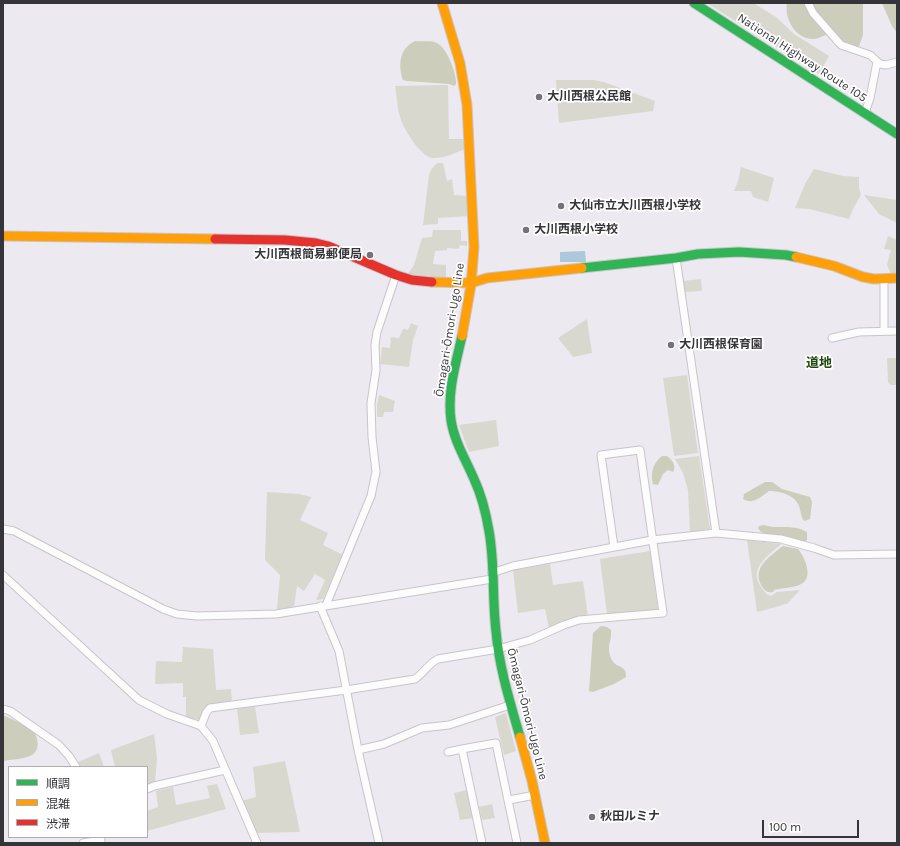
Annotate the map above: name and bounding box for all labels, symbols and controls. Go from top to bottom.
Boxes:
street label: National Highway Route 105 [735,11,869,105]
place label: 大川西根公民館 [547,90,631,104]
marker: 大川西根公民館 [534,92,544,102]
place label: 大仙市立大川西根小学校 [569,199,701,213]
marker: 大仙市立大川西根小学校 [556,201,566,211]
place label: 大川西根小学校 [534,223,618,237]
marker: 大川西根小学校 [521,225,531,235]
place label: 大川西根簡易郵便局 [254,248,362,262]
marker: 大川西根簡易郵便局 [365,250,375,260]
street label: Ōmagari-Ōmori-Ugo Line [432,262,468,398]
place label: 大川西根保育園 [679,338,763,352]
marker: 大川西根保育園 [666,340,676,350]
district label: 道地 [806,355,832,371]
street label: Ōmagari-Ōmori-Ugo Line [504,647,550,781]
legend [8,766,148,838]
text: 順調 [46,777,70,791]
text: 混雑 [46,797,70,811]
place label: 秋田ルミナ [600,810,660,824]
marker: 秋田ルミナ [587,812,597,822]
scale bar [764,812,861,838]
text: 渋滞 [46,817,70,831]
text: 100 m [769,820,801,834]

